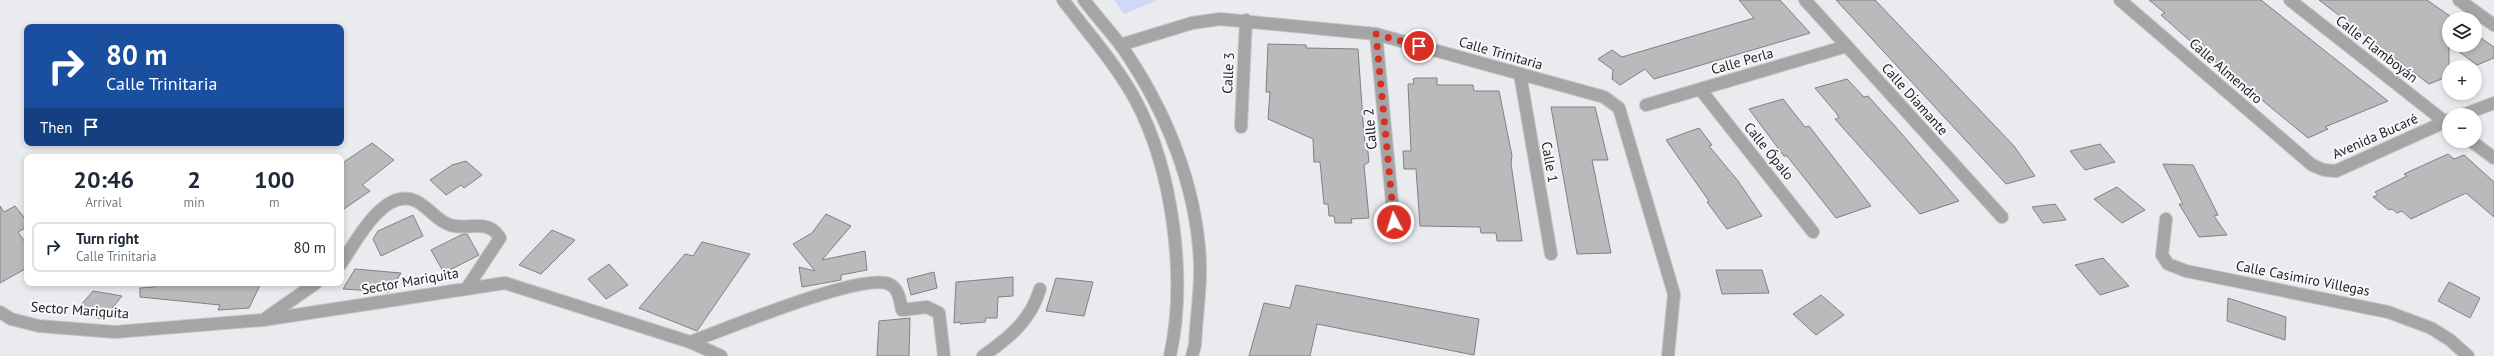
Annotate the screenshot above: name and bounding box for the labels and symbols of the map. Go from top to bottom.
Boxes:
street label: Calle Flamboyán [2332,11,2422,87]
pin [1402,29,1436,63]
street label: Calle Trinitaria [1457,32,1545,74]
street label: Calle Almendro [2186,34,2266,108]
street label: Calle Perla [1709,44,1775,78]
street label: Calle 3 [1218,52,1238,94]
street label: Calle Diamante [1878,59,1952,139]
street label: Calle 2 [1359,108,1381,150]
street label: Avenida Bucaré [2329,109,2421,163]
street label: Calle Ópalo [1740,118,1798,184]
street label: Calle 1 [1538,140,1562,184]
position arrow [1373,201,1415,243]
street label: Calle Casimiro Villegas [2235,256,2372,300]
street label: Sector Mariquita [360,264,460,298]
street label: Sector Mariquita [30,298,130,322]

